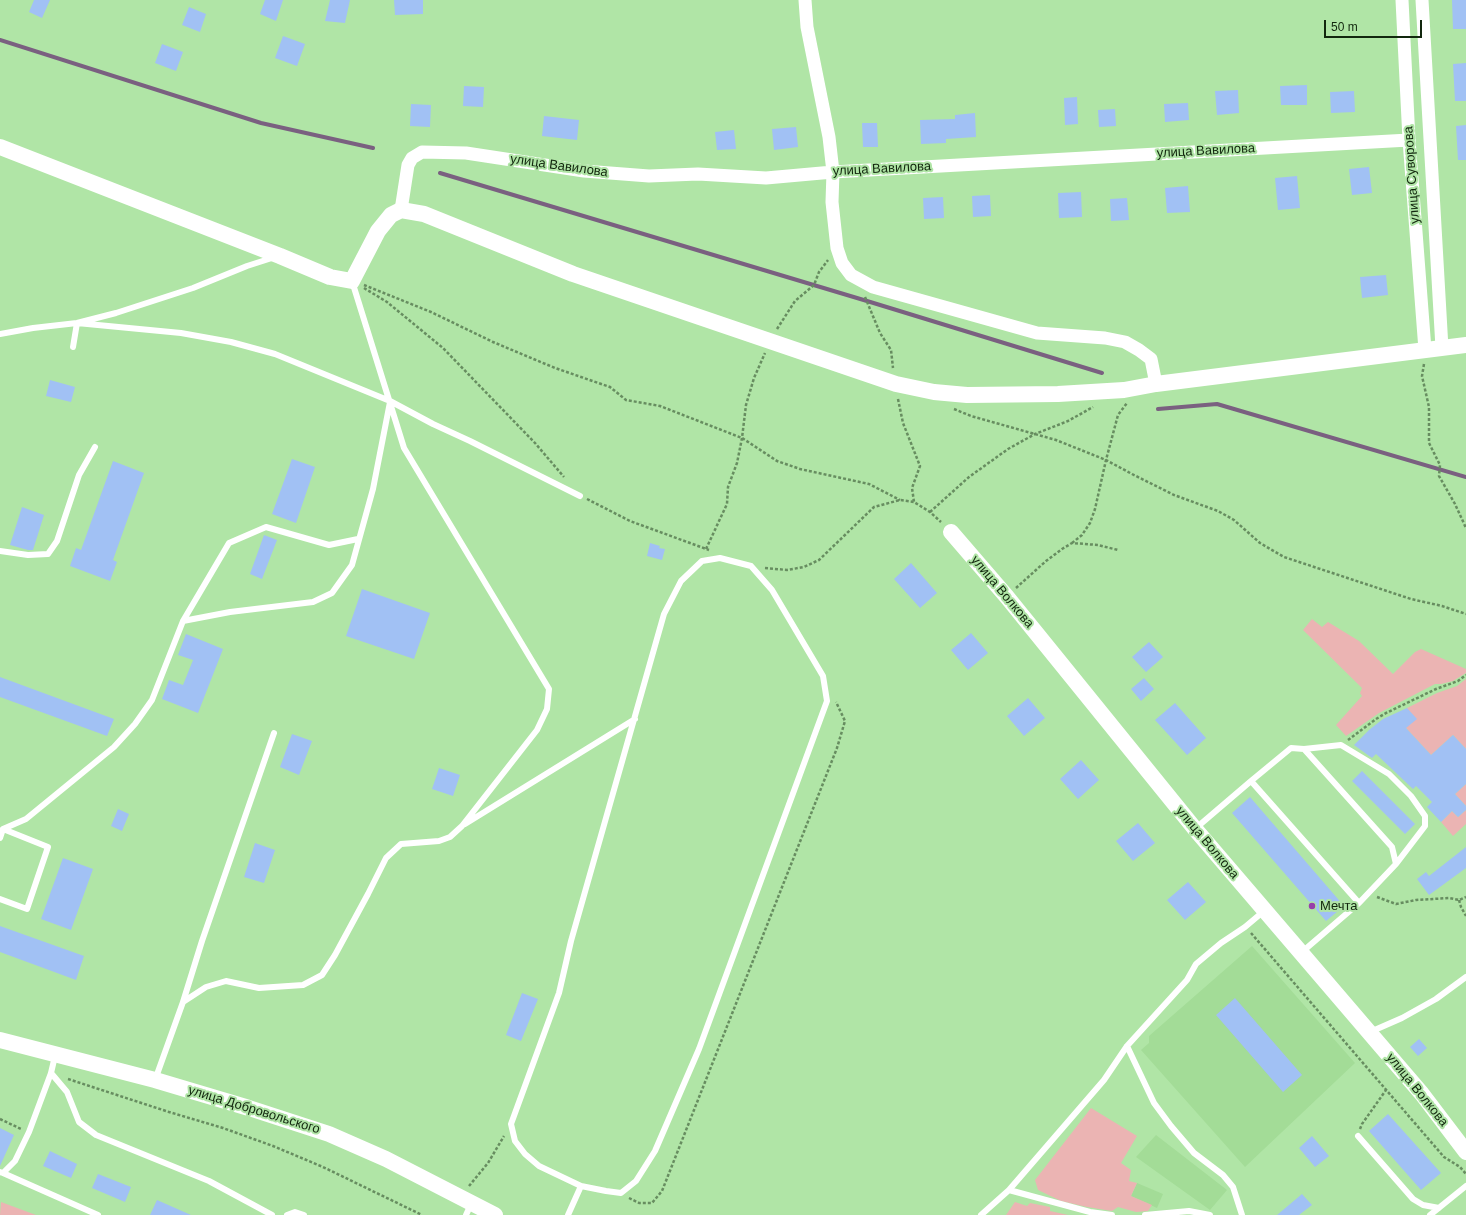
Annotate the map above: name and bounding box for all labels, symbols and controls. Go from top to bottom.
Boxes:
scale bar [1326,12,1424,38]
text: 50 m [1331,20,1358,34]
street label: улица Суворова [1401,126,1423,224]
street label: улица Вавилова [1156,141,1256,161]
street label: улица Вавилова [509,151,609,181]
street label: улица Вавилова [832,159,932,179]
street label: улица Волкова [967,553,1037,631]
street label: улица Волкова [1172,804,1242,882]
place label: Мечта [1320,898,1358,914]
marker: Мечта [1307,901,1317,911]
street label: улица Волкова [1383,1050,1451,1130]
street label: улица Добровольского [186,1083,322,1137]

